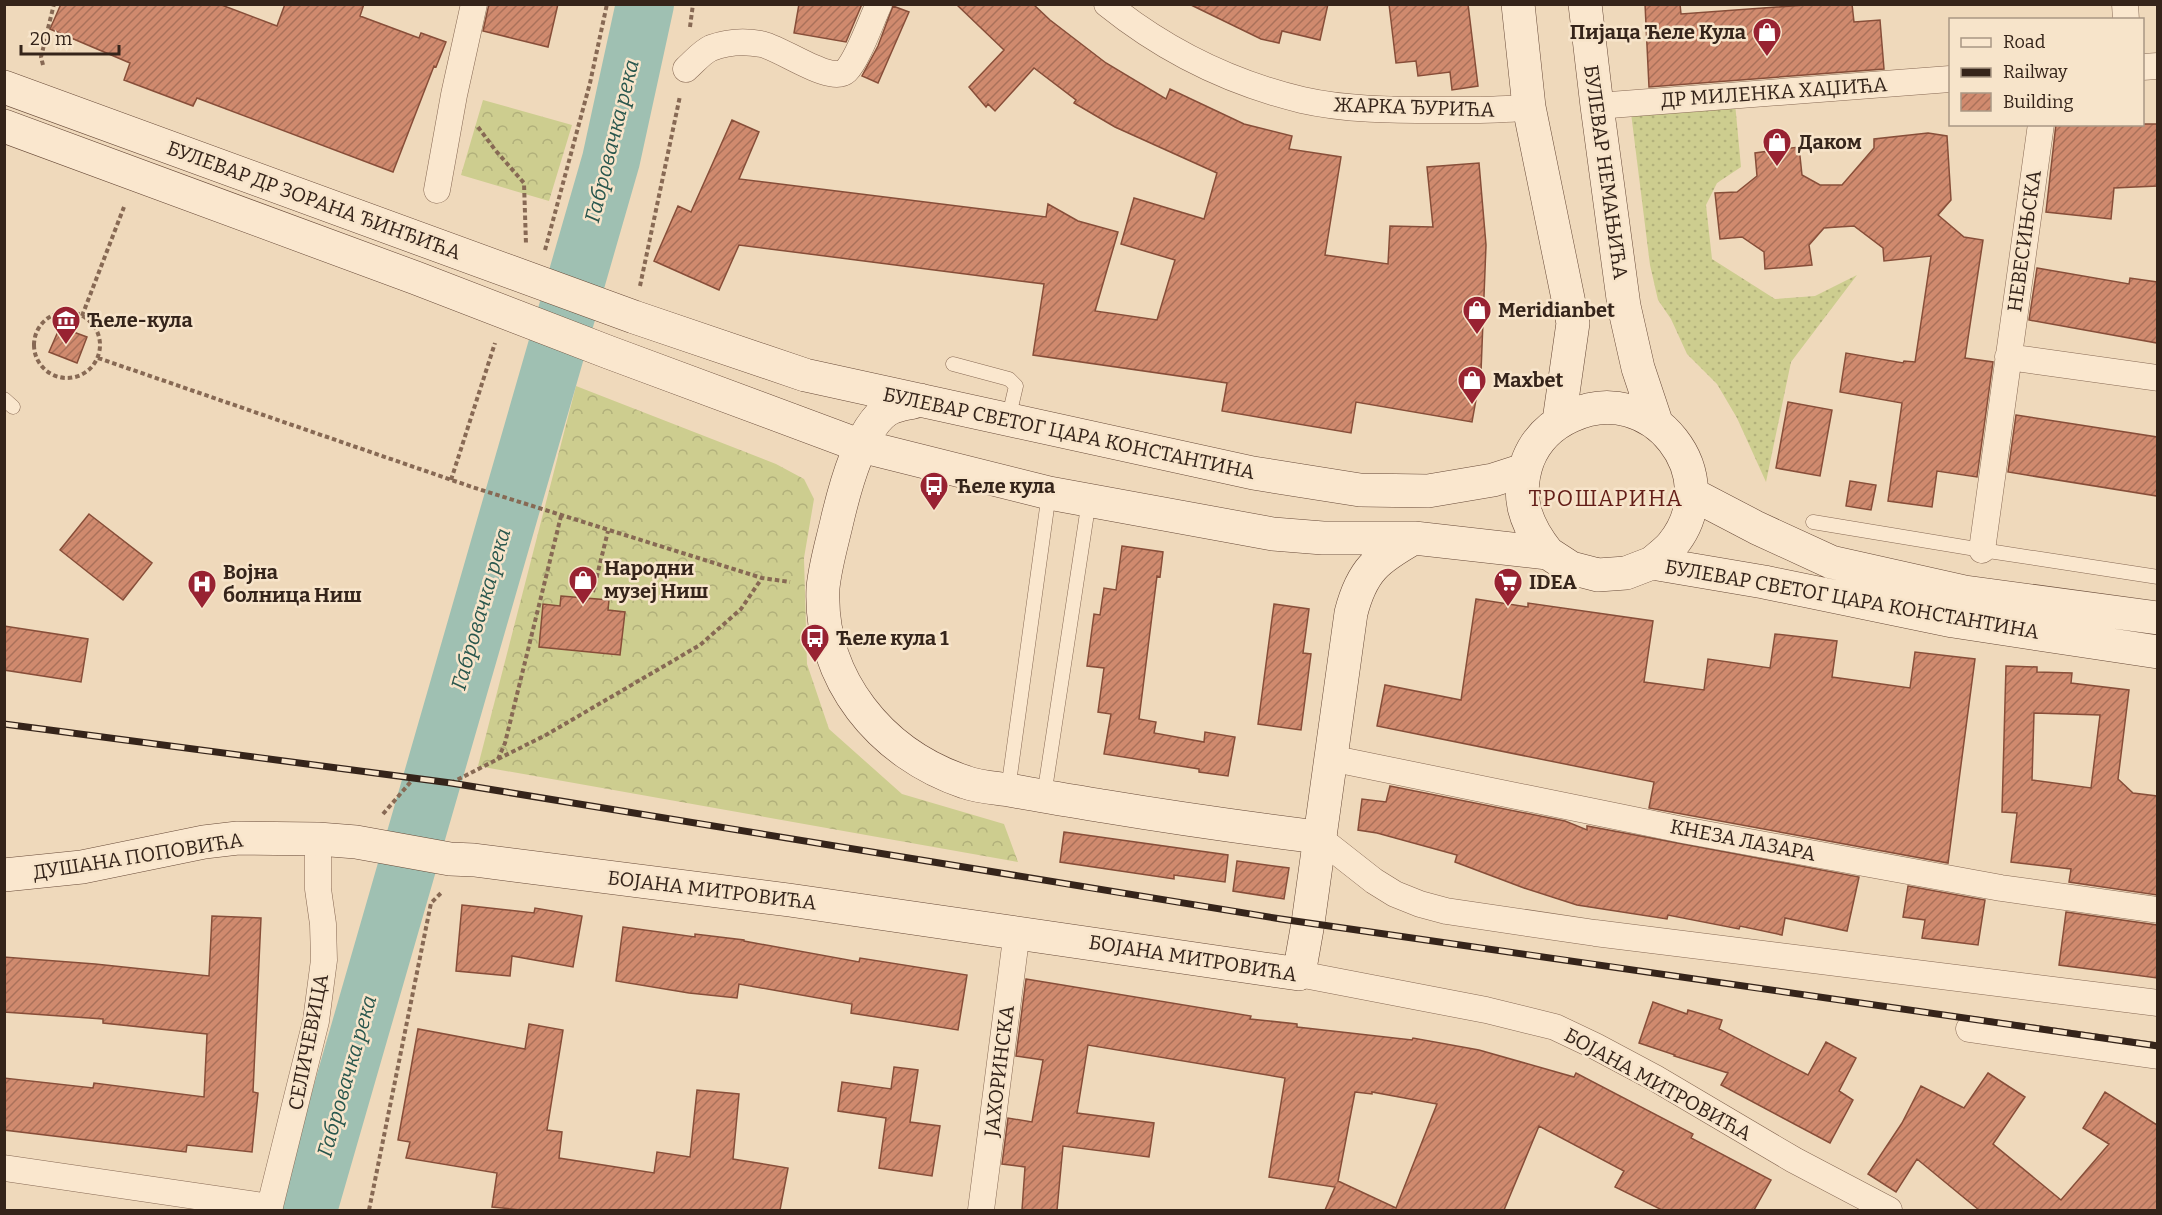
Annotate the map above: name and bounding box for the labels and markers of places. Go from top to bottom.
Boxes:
shop icon: Пијаца Ћеле Кула [1751,16,1783,58]
place label: Пијаца Ћеле Кула [1570,20,1746,44]
shop icon: Даком [1761,126,1793,168]
place label: Даком [1798,130,1862,154]
shop icon: Meridianbet [1461,294,1493,336]
place label: Meridianbet [1498,298,1615,322]
museum icon: Ћеле-кула [50,304,82,346]
place label: Ћеле-кула [87,308,193,332]
shop icon: Maxbet [1456,364,1488,406]
place label: Maxbet [1493,368,1563,392]
bus stop icon: Ћеле кула [918,470,950,512]
place label: Ћеле кула [955,474,1055,498]
place label: Народни музеј Ниш [604,556,708,603]
place label: Војна болница Ниш [223,560,362,607]
shop icon: Народни музеј Ниш [567,564,599,606]
supermarket icon: IDEA [1492,566,1524,608]
hospital icon: Војна болница Ниш [186,568,218,610]
place label: IDEA [1529,570,1578,594]
bus stop icon: Ћеле кула 1 [799,622,831,664]
place label: Ћеле кула 1 [836,626,949,650]

